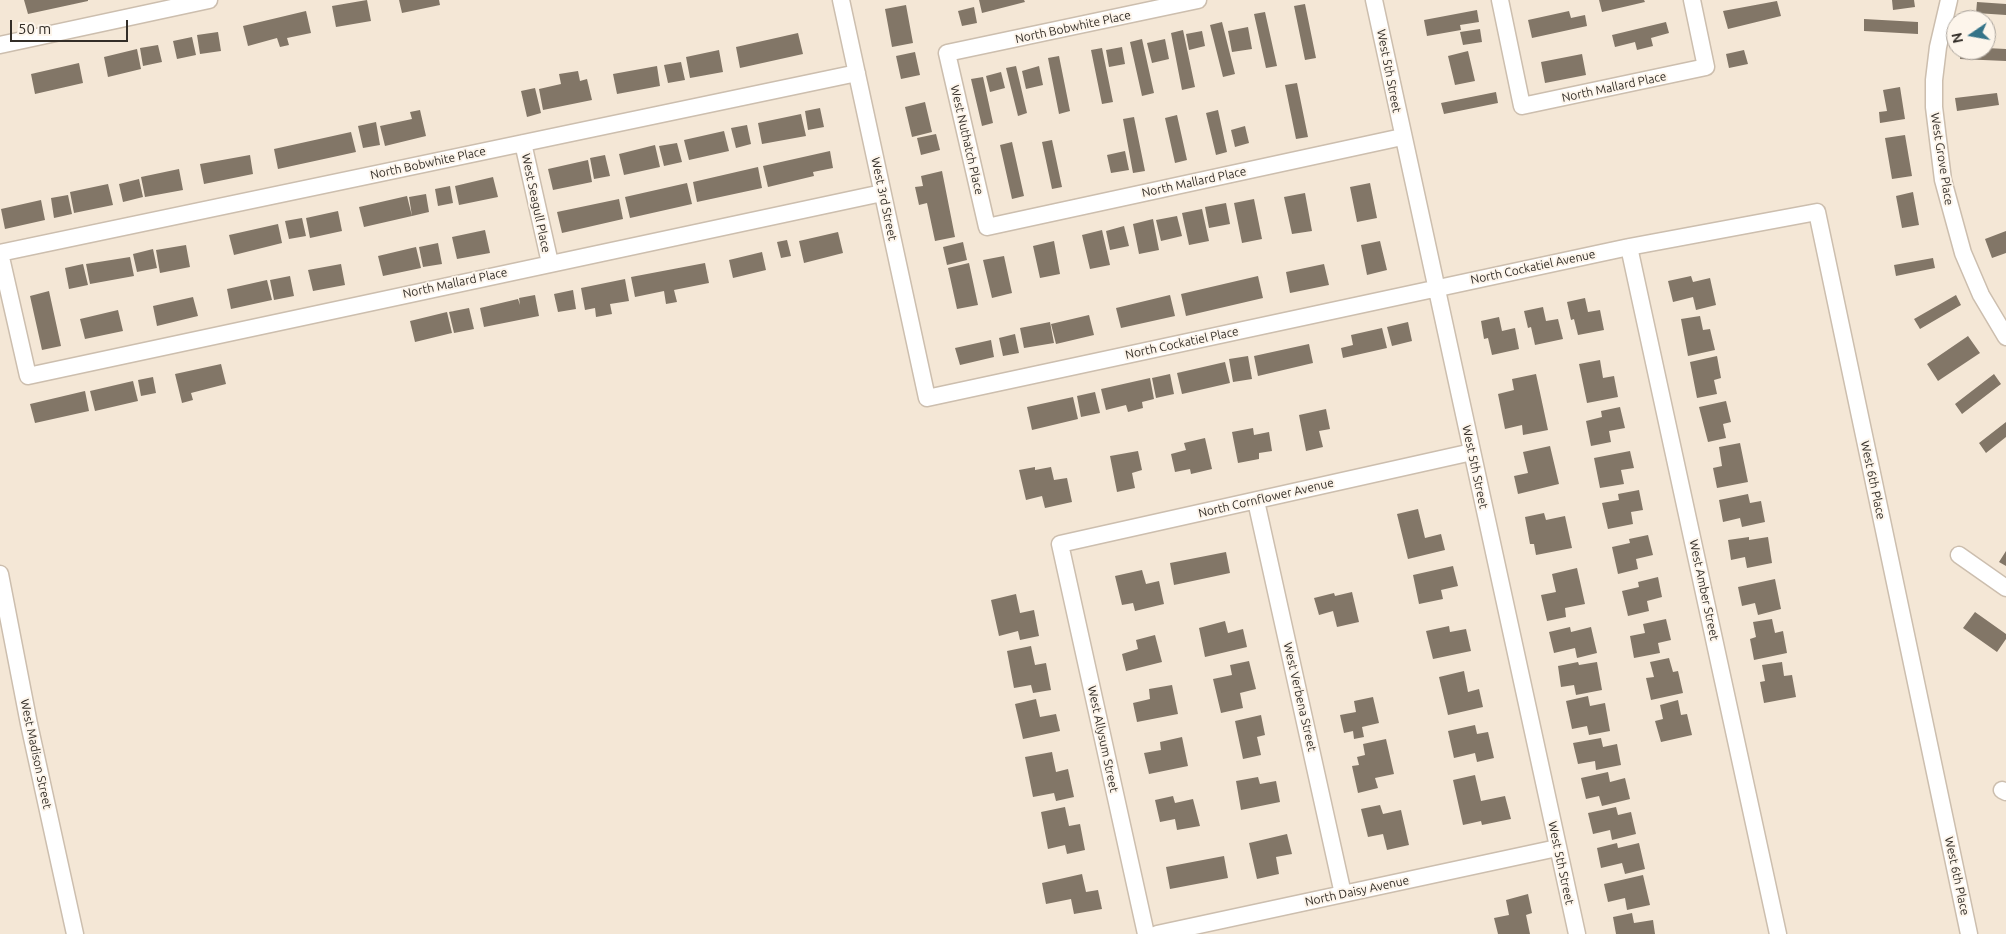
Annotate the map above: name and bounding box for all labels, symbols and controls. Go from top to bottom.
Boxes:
street label: North Bobwhite Place [1014,8,1132,46]
scale bar [12,10,130,42]
north arrow [1946,10,1996,60]
text: 50 m [18,20,51,37]
street label: West 5th Street [1374,28,1404,114]
text: N [1948,31,1966,45]
street label: North Mallard Place [1560,69,1668,105]
street label: West Nuthatch Place [947,84,987,196]
street label: West Grove Place [1928,112,1956,206]
street label: North Bobwhite Place [369,144,487,182]
street label: West Seagull Place [518,152,554,254]
street label: West 3rd Street [868,156,900,242]
street label: North Mallard Place [1140,164,1248,200]
street label: North Cockatiel Avenue [1469,247,1597,287]
street label: North Mallard Place [401,265,509,301]
street label: North Cockatiel Place [1124,324,1240,362]
street label: West 5th Street [1459,424,1491,510]
street label: West 6th Place [1858,439,1888,521]
street label: North Cornflower Avenue [1197,475,1335,521]
street label: West Amber Street [1686,538,1722,642]
street label: West Verbena Street [1280,641,1320,753]
street label: West Allysum Street [1085,684,1121,794]
street label: West Madison Street [17,698,55,810]
street label: West 5th Street [1545,820,1577,906]
street label: West 6th Place [1942,835,1972,917]
street label: North Daisy Avenue [1304,873,1410,909]

